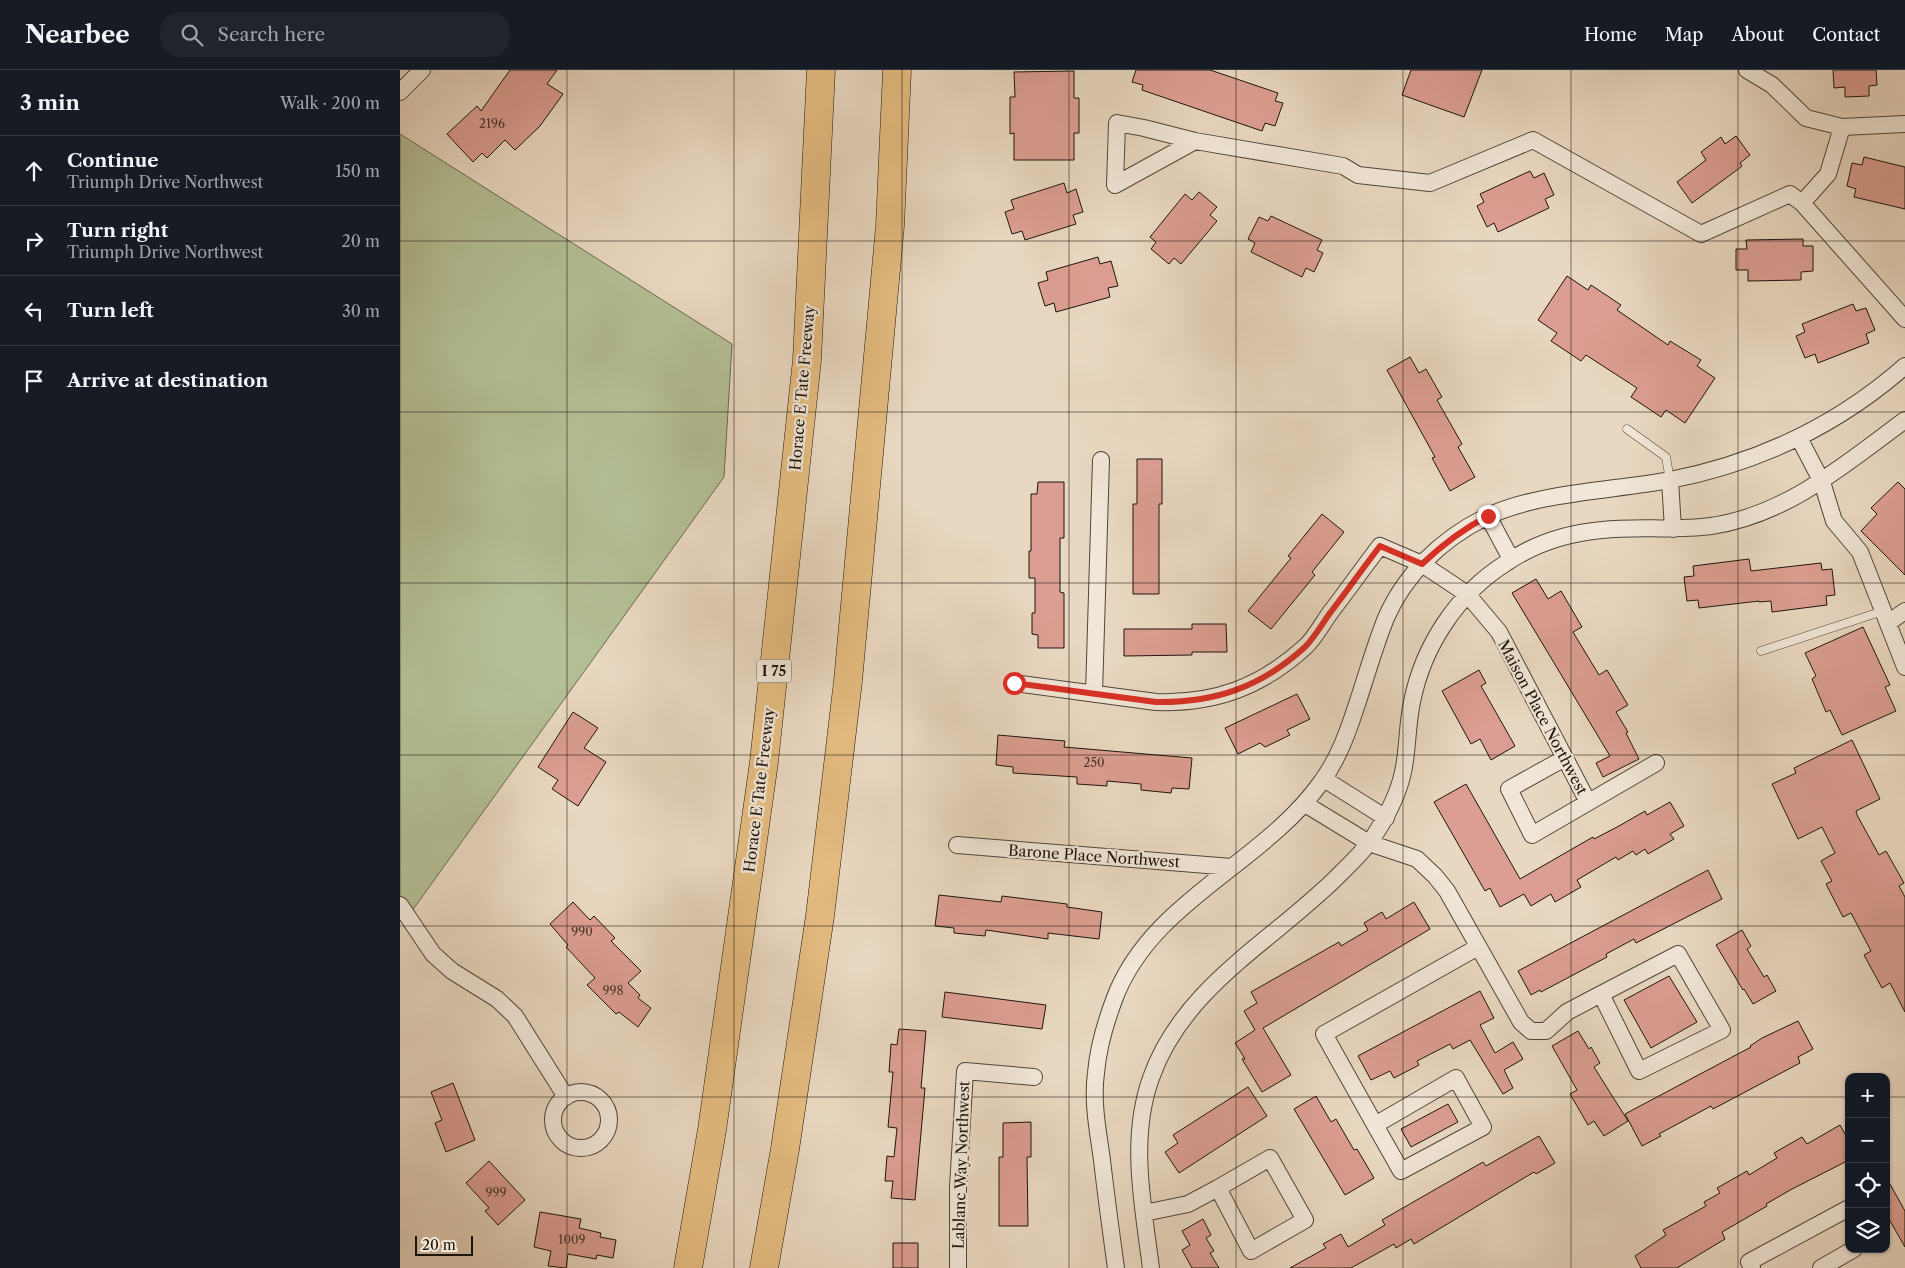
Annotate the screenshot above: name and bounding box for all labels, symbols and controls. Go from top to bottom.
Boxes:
search box [160,12,510,57]
text: Nearbee [25,20,130,49]
icon: search [178,21,206,49]
text: Search here [218,23,325,46]
text: Home [1584,24,1637,46]
text: Map [1665,24,1703,46]
text: About [1731,24,1784,46]
text: Contact [1812,24,1880,46]
text: 3 min [20,90,80,115]
text: Walk · 200 m [280,93,380,113]
house number: 2196 [479,116,505,131]
text: Continue [67,149,159,172]
icon: ahead [20,157,48,185]
text: 150 m [335,161,380,181]
text: Triumph Drive Northwest [67,172,263,192]
text: Turn right [67,219,168,242]
icon: right [20,227,48,255]
text: 20 m [341,231,380,251]
text: Triumph Drive Northwest [67,242,263,262]
icon: left [20,297,48,325]
text: Turn left [67,299,154,322]
text: 30 m [342,301,380,321]
street label: Horace E Tate Freeway [785,304,819,471]
icon: arrive [20,367,48,395]
text: Arrive at destination [67,369,268,392]
route end [1477,505,1500,528]
street label: Maison Place Northwest [1494,636,1592,799]
road number: I 75 [756,660,792,682]
route start [1003,672,1026,695]
street label: Horace E Tate Freeway [739,706,779,873]
house number: 250 [1083,755,1105,770]
street label: Barone Place Northwest [1008,841,1181,872]
house number: 990 [571,924,593,939]
house number: 998 [602,983,624,998]
map controls [1845,1073,1890,1253]
button: + [1845,1073,1890,1118]
street label: Lablanc Way Northwest [949,1080,973,1249]
button: − [1845,1118,1890,1163]
button: locate [1845,1163,1890,1208]
house number: 999 [485,1185,507,1200]
button: layers [1845,1208,1890,1253]
house number: 1009 [558,1232,586,1247]
scale bar [415,1233,472,1256]
text: 20 m [422,1236,456,1254]

